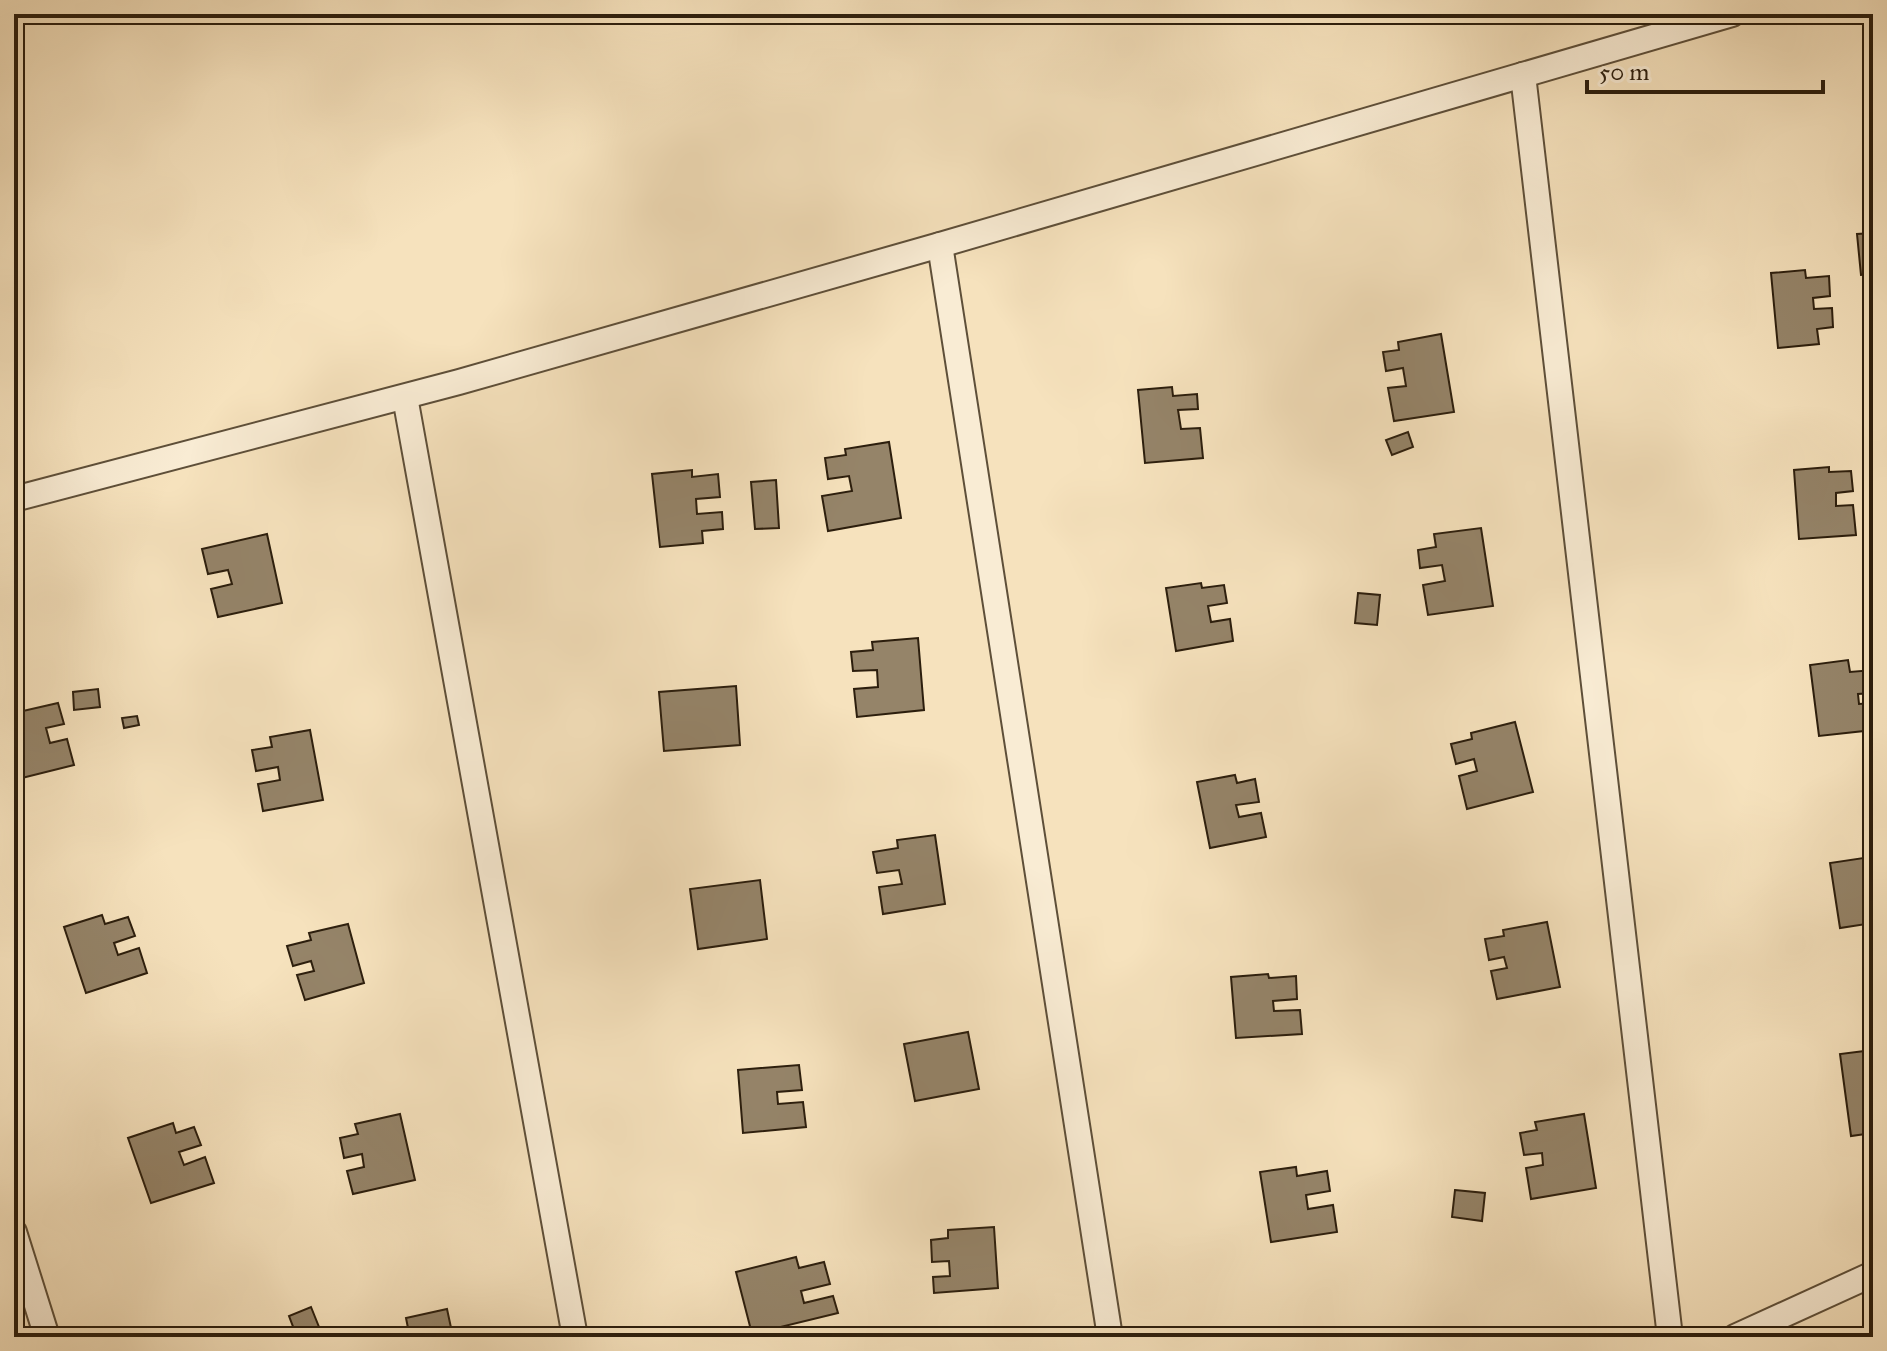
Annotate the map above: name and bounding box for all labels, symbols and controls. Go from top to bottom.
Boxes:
scale bar [1587,44,1823,94]
text: 50 m [1599,57,1649,87]

